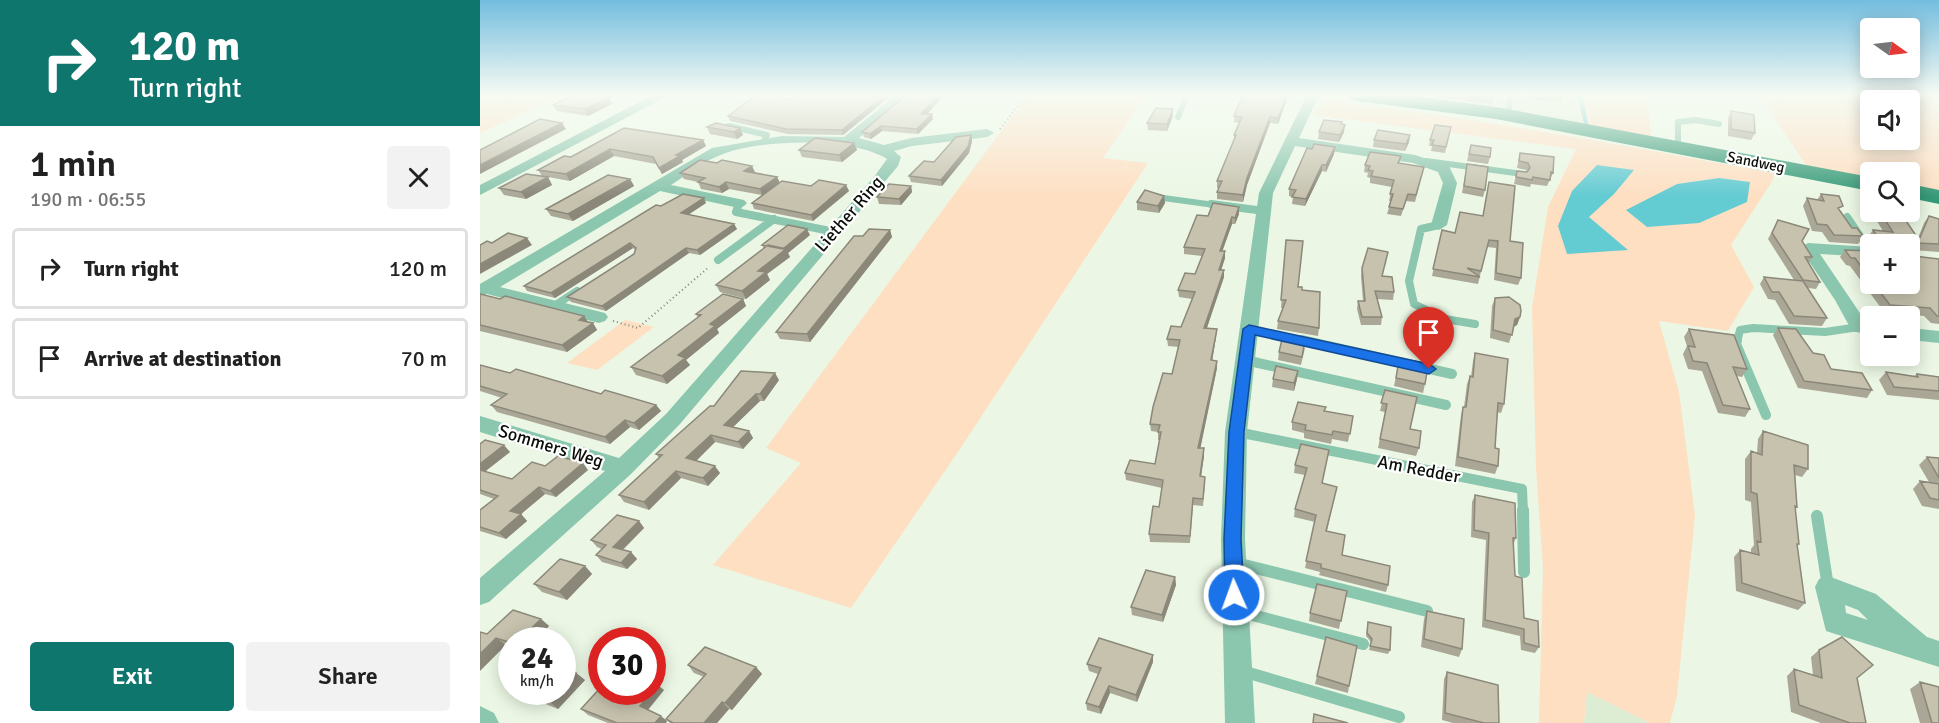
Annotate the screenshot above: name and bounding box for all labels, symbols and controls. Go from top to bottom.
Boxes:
north arrow [1860,18,1920,78]
map controls [1860,18,1920,366]
text: 120 m [129,21,240,72]
icon: right [30,24,108,102]
text: Turn right [129,72,242,105]
button: sound [1860,90,1920,150]
text: 1 min [30,142,116,187]
button: close [387,146,450,209]
street label: Sandweg [1726,148,1786,176]
button: search [1860,162,1920,222]
street label: Liether Ring [810,171,888,257]
text: 190 m · 06:55 [30,187,146,212]
button: + [1860,234,1920,294]
icon: right [33,252,66,285]
text: Turn right [84,255,179,282]
text: 120 m [389,255,447,282]
button: − [1860,306,1920,366]
pin [1403,307,1454,369]
icon: arrive [1412,316,1445,349]
icon: arrive [33,342,66,375]
text: Arrive at destination [84,345,281,372]
text: 70 m [401,345,447,372]
street label: Sommers Weg [496,420,606,472]
street label: Am Redder [1376,450,1463,488]
position arrow [1202,563,1266,627]
speed limit sign: 30 [588,627,666,705]
text: 24 [521,640,553,677]
button: Exit [30,642,234,711]
button: Share [246,642,450,711]
text: km/h [520,672,554,690]

